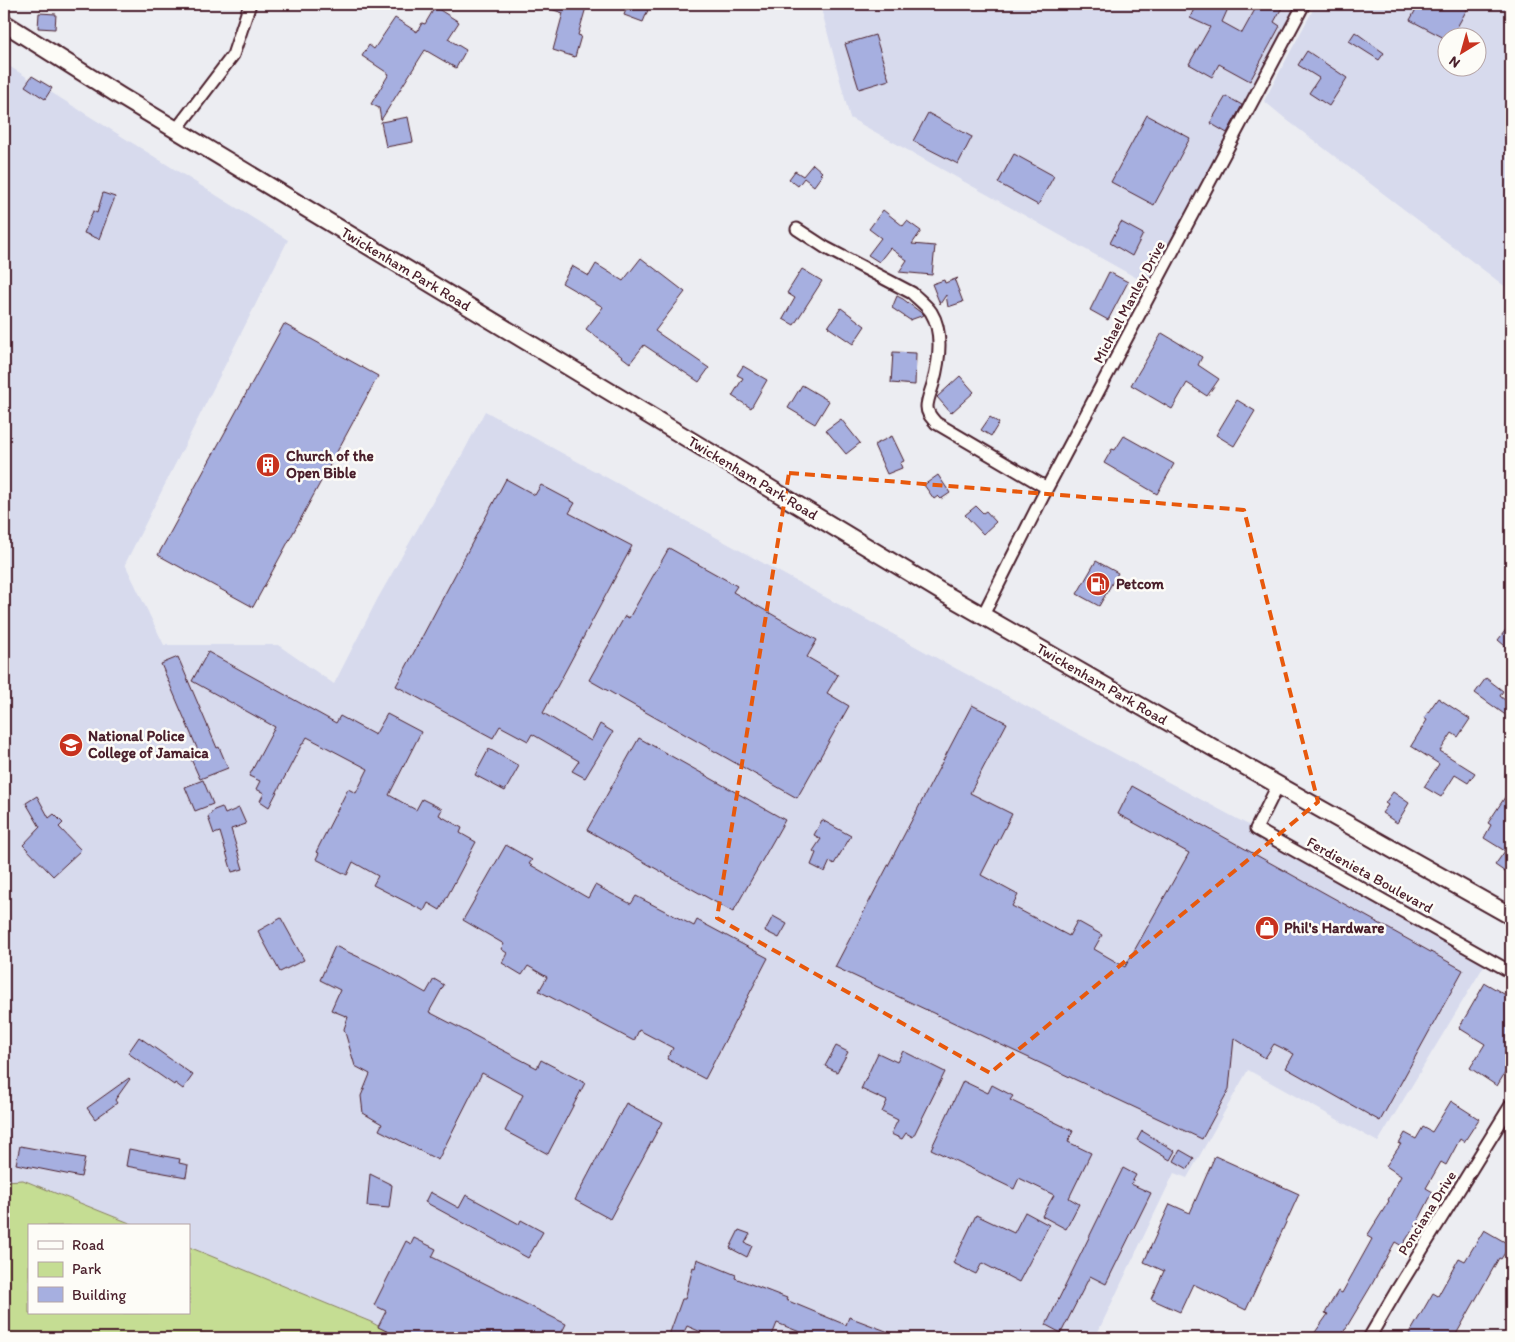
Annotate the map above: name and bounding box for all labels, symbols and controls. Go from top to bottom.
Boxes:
north arrow [1438,28,1488,78]
text: N [1446,52,1463,72]
street label: Twickenham Park Road [338,223,474,315]
street label: Michael Manley Drive [1089,238,1169,366]
street label: Twickenham Park Road [685,432,821,524]
place label: Church of the Open Bible [286,447,374,483]
building icon: Church of the Open Bible [255,452,281,478]
fuel station icon: Petcom [1085,571,1111,597]
place label: Petcom [1116,575,1164,593]
street label: Twickenham Park Road [1033,639,1171,729]
place label: National Police College of Jamaica [88,727,209,763]
school or university icon: National Police College of Jamaica [58,732,84,758]
street label: Ferdienieta Boulevard [1304,833,1436,917]
shop icon: Phil's Hardware [1254,915,1280,941]
place label: Phil's Hardware [1284,919,1385,937]
street label: Ponciana Drive [1394,1167,1460,1259]
legend [28,1224,190,1314]
text: Road [72,1236,105,1254]
text: Park [72,1260,102,1278]
text: Building [72,1286,126,1304]

